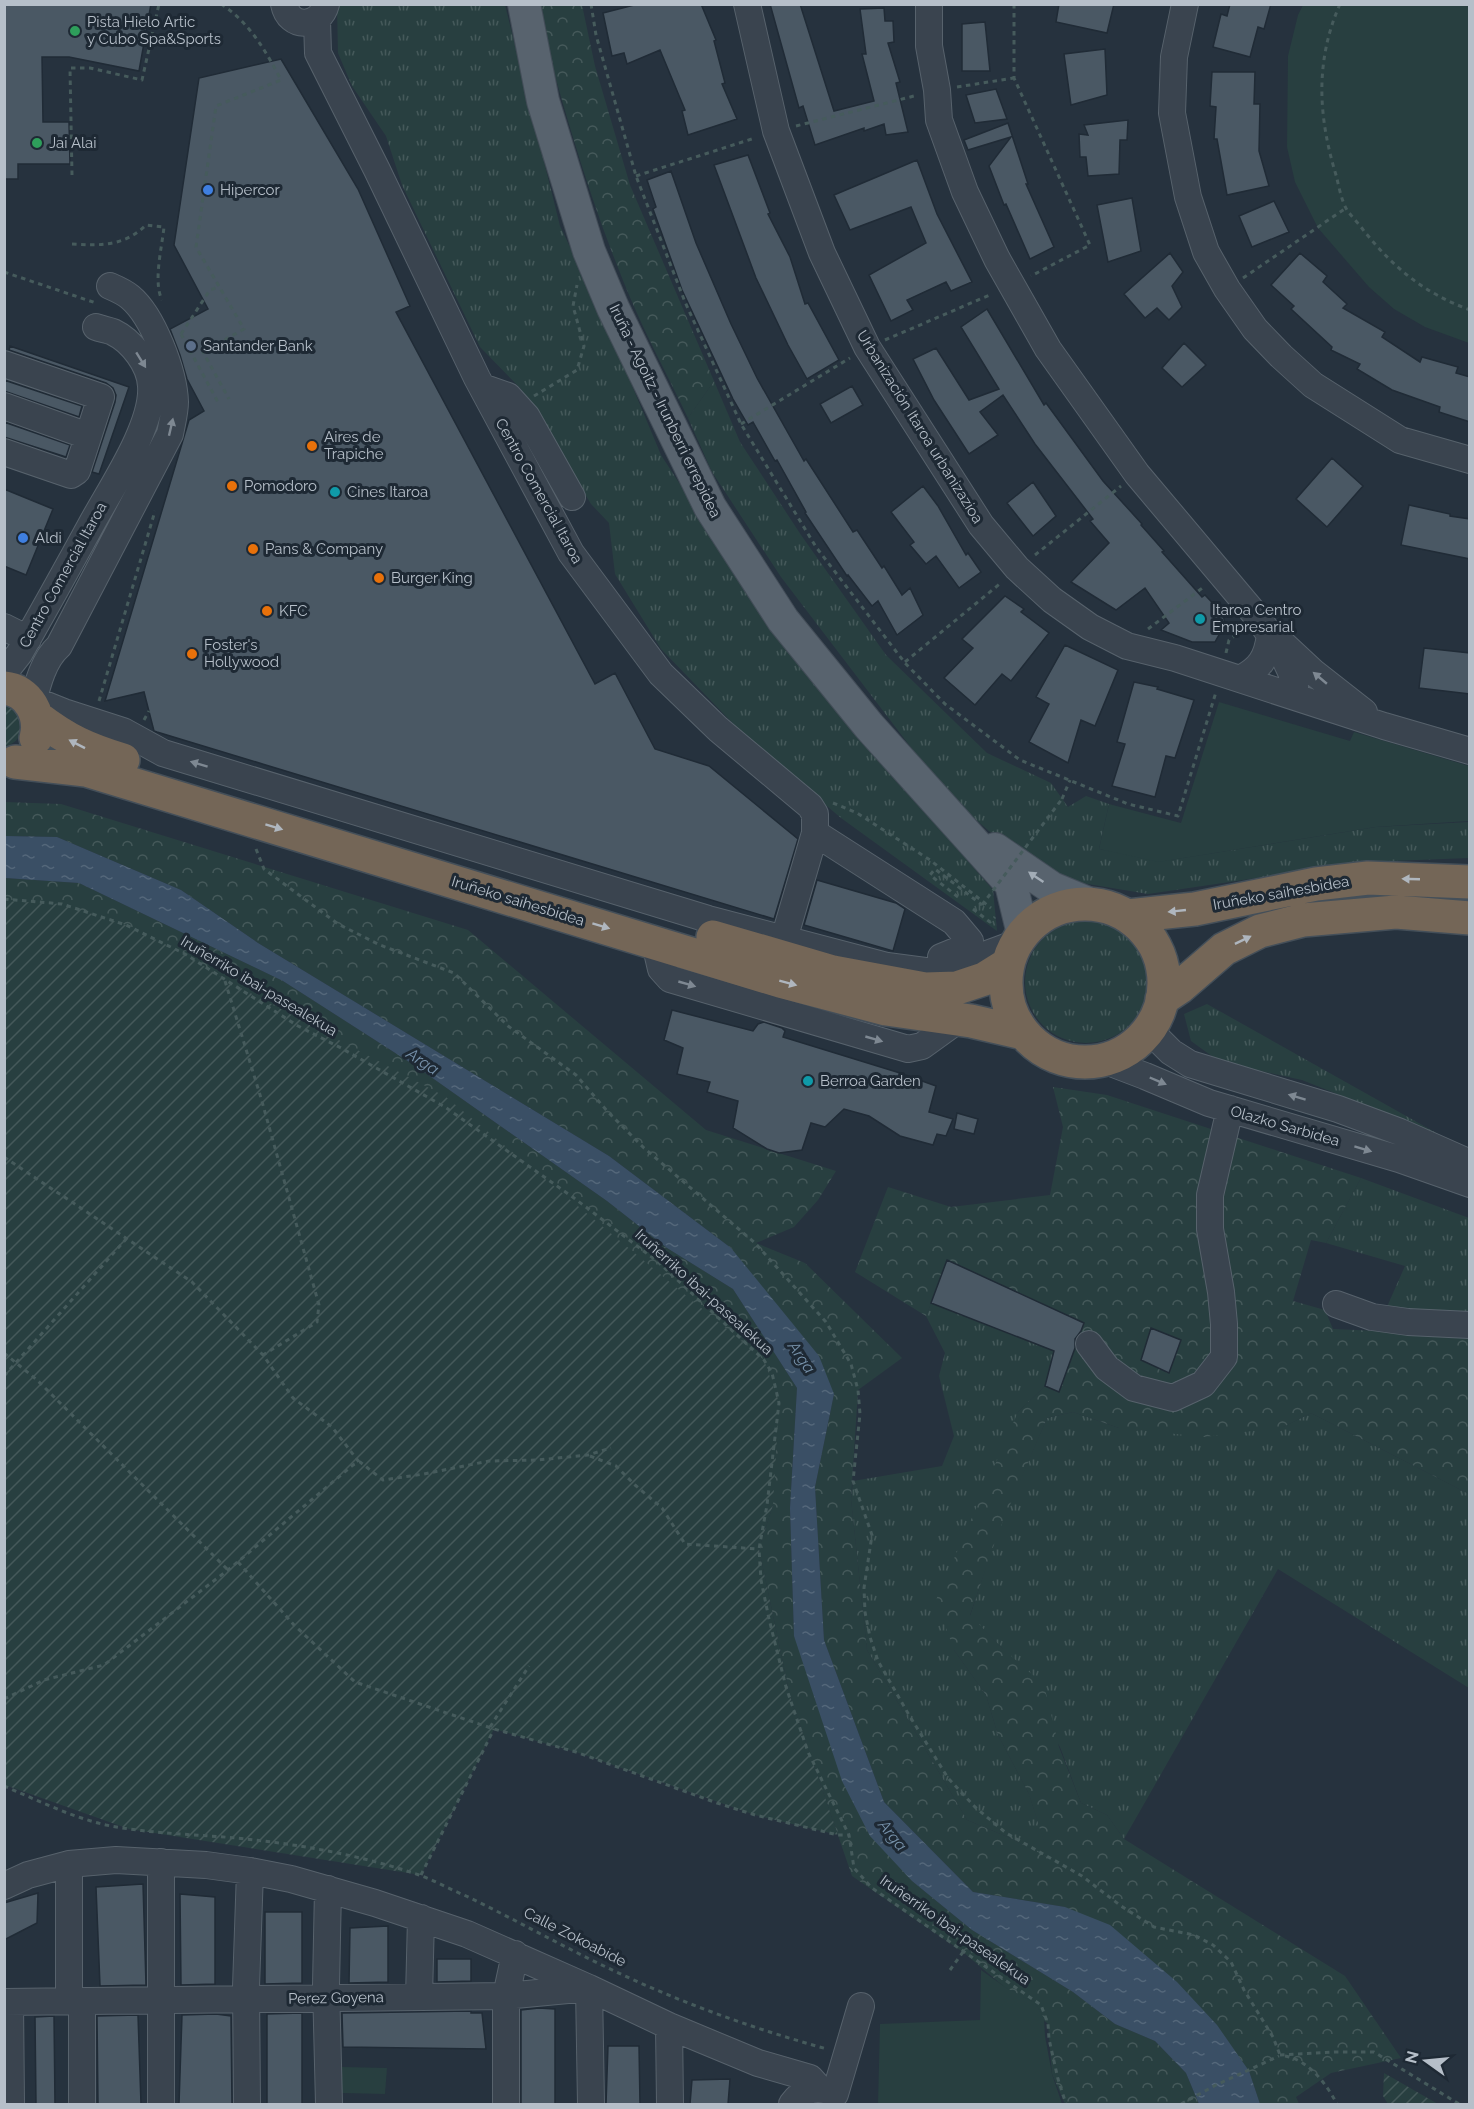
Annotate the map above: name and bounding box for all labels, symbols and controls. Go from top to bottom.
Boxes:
place label: Pista Hielo Artic y Cubo Spa&Sports [87,13,221,48]
marker: Pista Hielo Artic y Cubo Spa&Sports [68,24,82,38]
place label: Jai Alai [49,134,97,152]
marker: Jai Alai [30,136,44,150]
place label: Hipercor [220,181,281,199]
marker: Hipercor [201,183,215,197]
street label: Iruña - Agoitz - Irunberri errepidea [605,301,725,521]
street label: Urbanización Itaroa urbanizazioa [853,327,987,527]
place label: Santander Bank [203,337,313,355]
marker: Santander Bank [184,339,198,353]
one-way arrow [136,352,147,368]
street label: Centro Comercial Itaroa [491,415,587,567]
one-way arrow [166,417,176,436]
place label: Aires de Trapiche [324,428,384,463]
marker: Aires de Trapiche [305,439,319,453]
place label: Pomodoro [244,477,317,495]
marker: Pomodoro [225,479,239,493]
place label: Cines Itaroa [347,483,428,501]
marker: Cines Itaroa [328,485,342,499]
street label: Centro Comercial Itaroa [15,499,111,651]
place label: Aldi [35,529,62,547]
marker: Aldi [16,531,30,545]
place label: Pans & Company [265,540,383,558]
marker: Pans & Company [246,542,260,556]
place label: Burger King [391,569,473,587]
marker: Burger King [372,571,386,585]
place label: Itaroa Centro Empresarial [1212,601,1302,636]
place label: KFC [279,602,308,620]
marker: KFC [260,604,274,618]
marker: Itaroa Centro Empresarial [1193,612,1207,626]
place label: Foster's Hollywood [204,636,279,671]
marker: Foster's Hollywood [185,647,199,661]
one-way arrow [1312,672,1328,685]
one-way arrow [68,739,85,749]
one-way arrow [190,759,208,768]
one-way arrow [265,823,283,832]
street label: Iruñeko saihesbidea [449,872,587,930]
one-way arrow [1028,872,1044,883]
street label: Iruñeko saihesbidea [1211,872,1351,914]
one-way arrow [1402,874,1421,884]
one-way arrow [1168,906,1187,916]
one-way arrow [592,922,610,931]
street label: Iruñerriko ibai-pasealekua [177,932,341,1040]
one-way arrow [1234,935,1251,944]
one-way arrow [779,979,797,988]
one-way arrow [678,980,696,989]
one-way arrow [865,1035,883,1044]
water label: Arga [402,1043,443,1079]
place label: Berroa Garden [820,1072,921,1090]
marker: Berroa Garden [801,1074,815,1088]
one-way arrow [1149,1076,1167,1086]
one-way arrow [1288,1092,1306,1101]
street label: Olazko Sarbidea [1228,1102,1342,1150]
one-way arrow [1354,1145,1372,1154]
street label: Iruñerriko ibai-pasealekua [631,1225,777,1359]
water label: Arga [783,1337,819,1377]
water label: Arga [874,1815,911,1855]
street label: Iruñerriko ibai-pasealekua [876,1871,1034,1989]
street label: Calle Zokoabide [521,1903,629,1971]
street label: Perez Goyena [288,1988,384,2008]
north arrow [1396,2031,1456,2091]
text: N [1401,2049,1423,2066]

